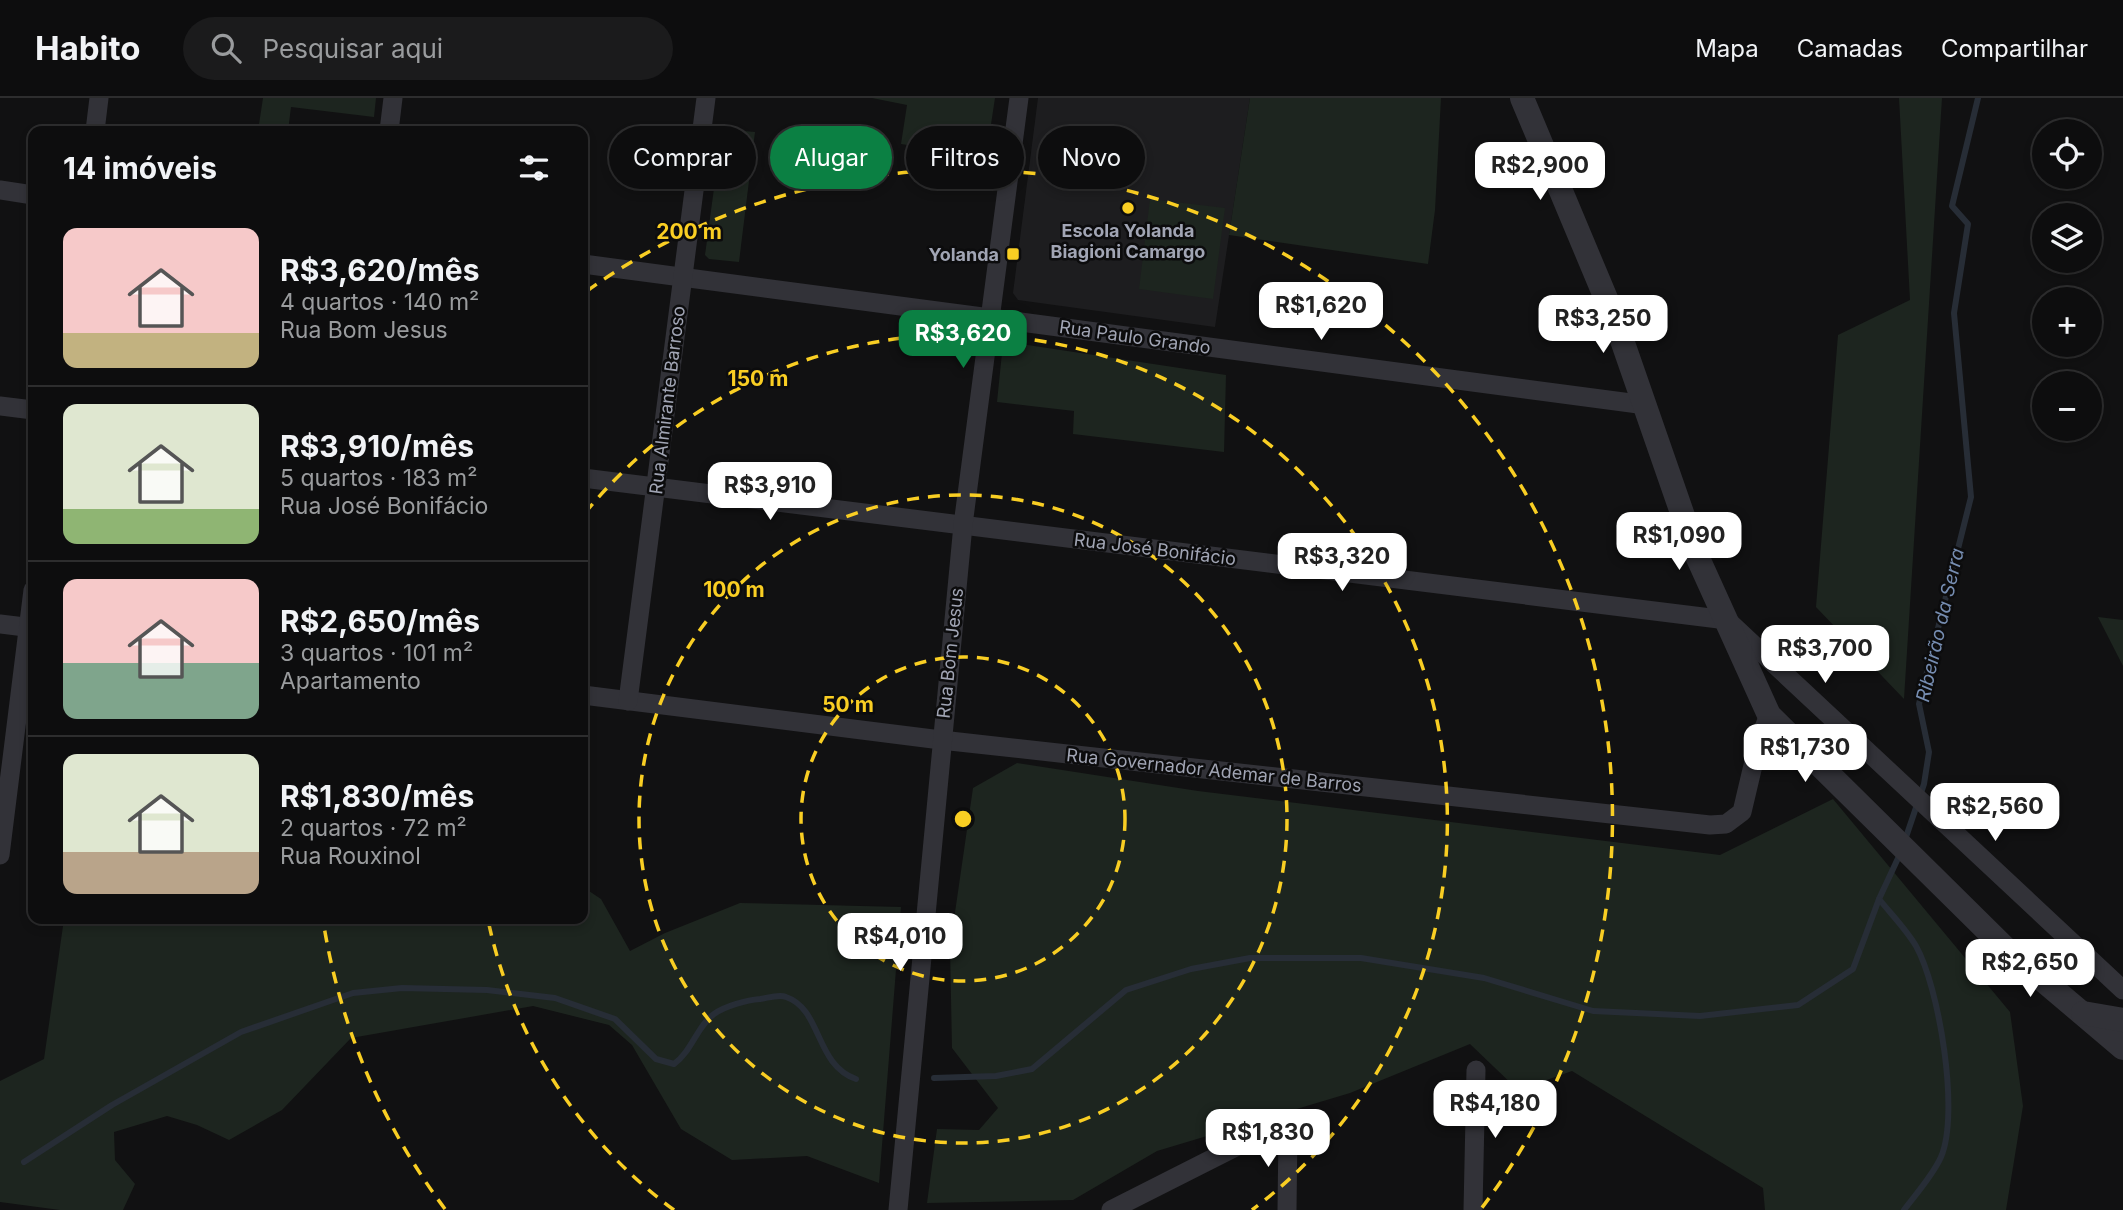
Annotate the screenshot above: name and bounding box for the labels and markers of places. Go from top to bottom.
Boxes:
pin: R$2,900 [1475,142,1605,202]
marker: Escola Yolanda Biagioni Camargo [1120,200,1136,216]
place label: Escola Yolanda Biagioni Camargo [1051,220,1205,262]
place label: Yolanda [928,244,999,265]
marker: Yolanda [1005,246,1021,262]
pin: R$1,620 [1256,282,1386,342]
pin: R$3,250 [1538,296,1668,355]
pin: R$3,620 [898,310,1028,370]
pin: R$3,910 [705,462,835,522]
pin: R$1,090 [1614,512,1744,572]
pin: R$3,320 [1277,533,1407,593]
pin: R$3,700 [1760,626,1890,685]
pin: R$1,730 [1740,724,1870,784]
pin: R$2,560 [1930,784,2060,843]
centre of rings [951,807,975,831]
pin: R$4,010 [835,914,965,973]
pin: R$2,650 [1965,940,2095,999]
pin: R$4,180 [1430,1080,1560,1140]
pin: R$1,830 [1203,1110,1333,1169]

